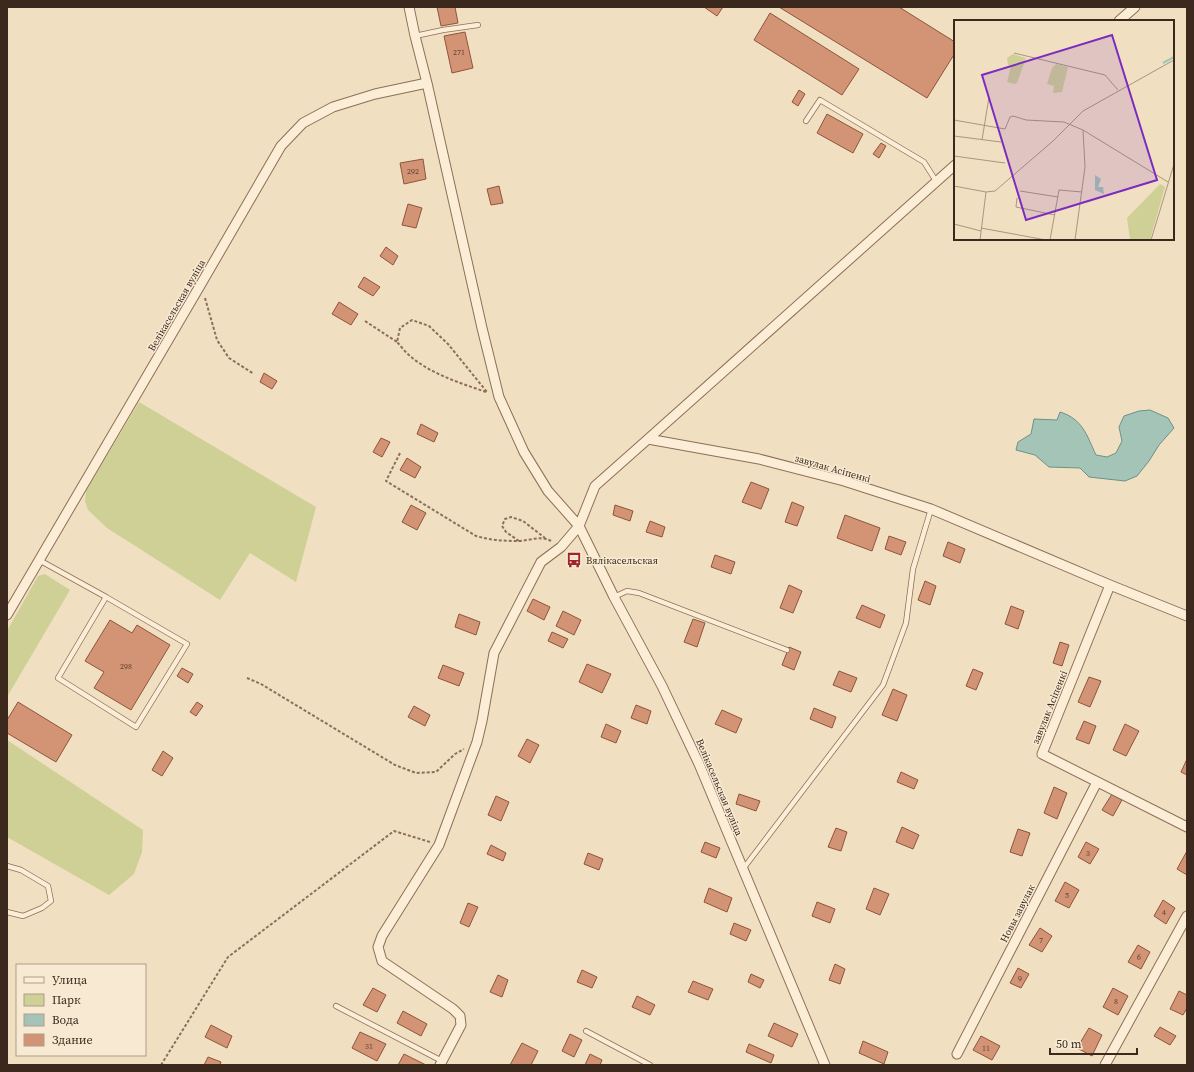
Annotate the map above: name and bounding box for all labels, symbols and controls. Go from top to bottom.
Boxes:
inset map [954,20,1174,240]
house number: 271 [453,47,465,58]
house number: 292 [407,166,419,177]
street label: Велікасельская вуліца [145,256,208,353]
street label: завулак Асіпенкі [793,451,872,486]
bus stop icon: Вялікасельская [565,551,583,569]
place label: Вялікасельская [586,554,658,567]
house number: 298 [120,661,132,672]
street label: завулак Асіпенкі [1029,668,1070,746]
street label: Велікасельская вуліца [693,737,746,838]
house number: 3 [1086,848,1090,859]
street label: Новы завулак [997,882,1038,945]
house number: 5 [1065,890,1069,901]
house number: 4 [1162,907,1166,918]
house number: 7 [1039,935,1043,946]
house number: 6 [1137,952,1141,963]
legend [16,964,146,1056]
text: Улица [52,972,88,988]
house number: 9 [1018,973,1022,984]
text: Парк [52,992,81,1008]
house number: 8 [1114,996,1118,1007]
text: Вода [52,1012,80,1028]
scale bar [1050,1030,1137,1056]
text: Здание [52,1032,93,1048]
text: 50 m [1056,1036,1082,1052]
house number: 31 [365,1041,373,1052]
house number: 11 [982,1043,990,1054]

